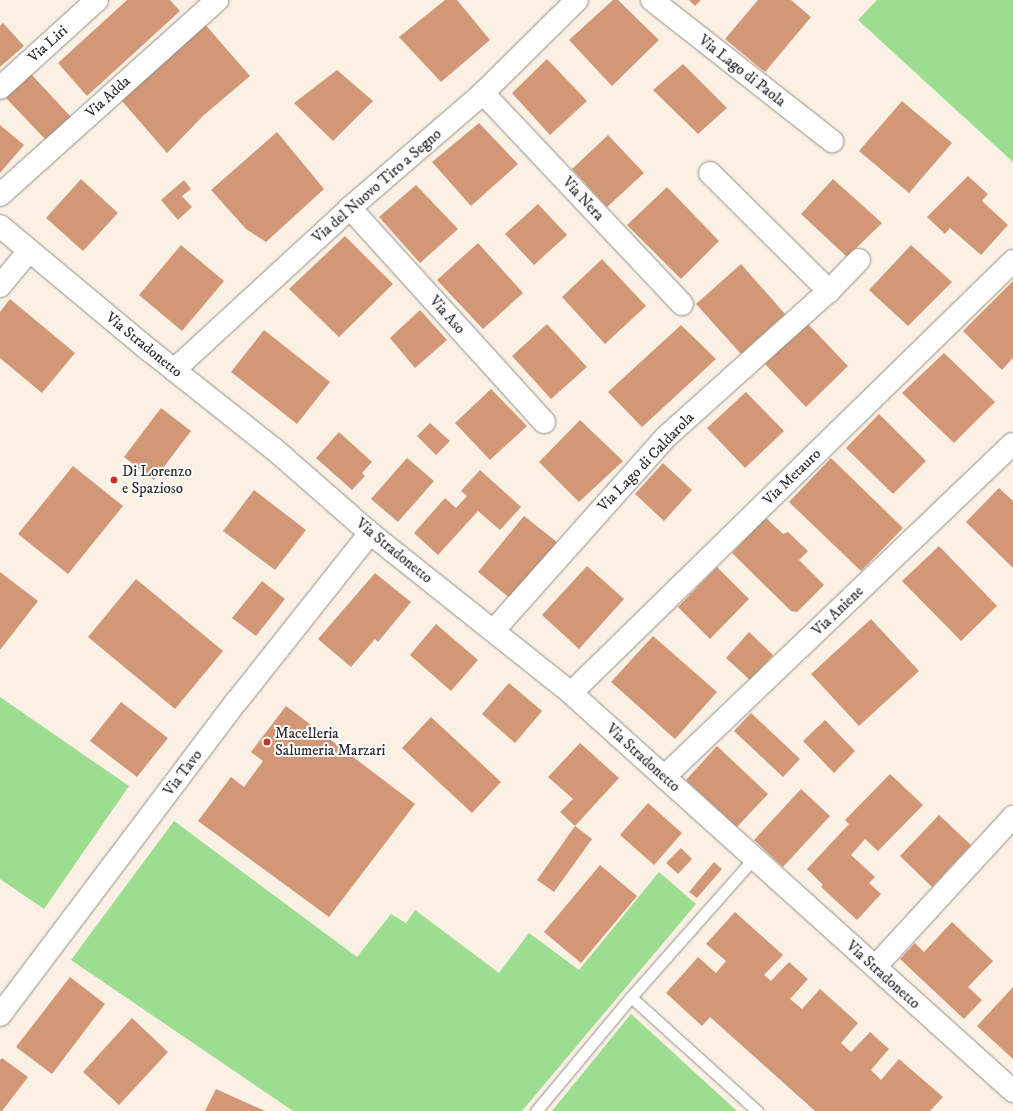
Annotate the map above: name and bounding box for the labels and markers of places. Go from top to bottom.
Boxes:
place label: Di Lorenzo e Spazioso [122,462,192,497]
marker: Di Lorenzo e Spazioso [109,475,119,485]
place label: Macelleria Salumeria Marzari [275,724,385,759]
marker: Macelleria Salumeria Marzari [262,737,272,747]

